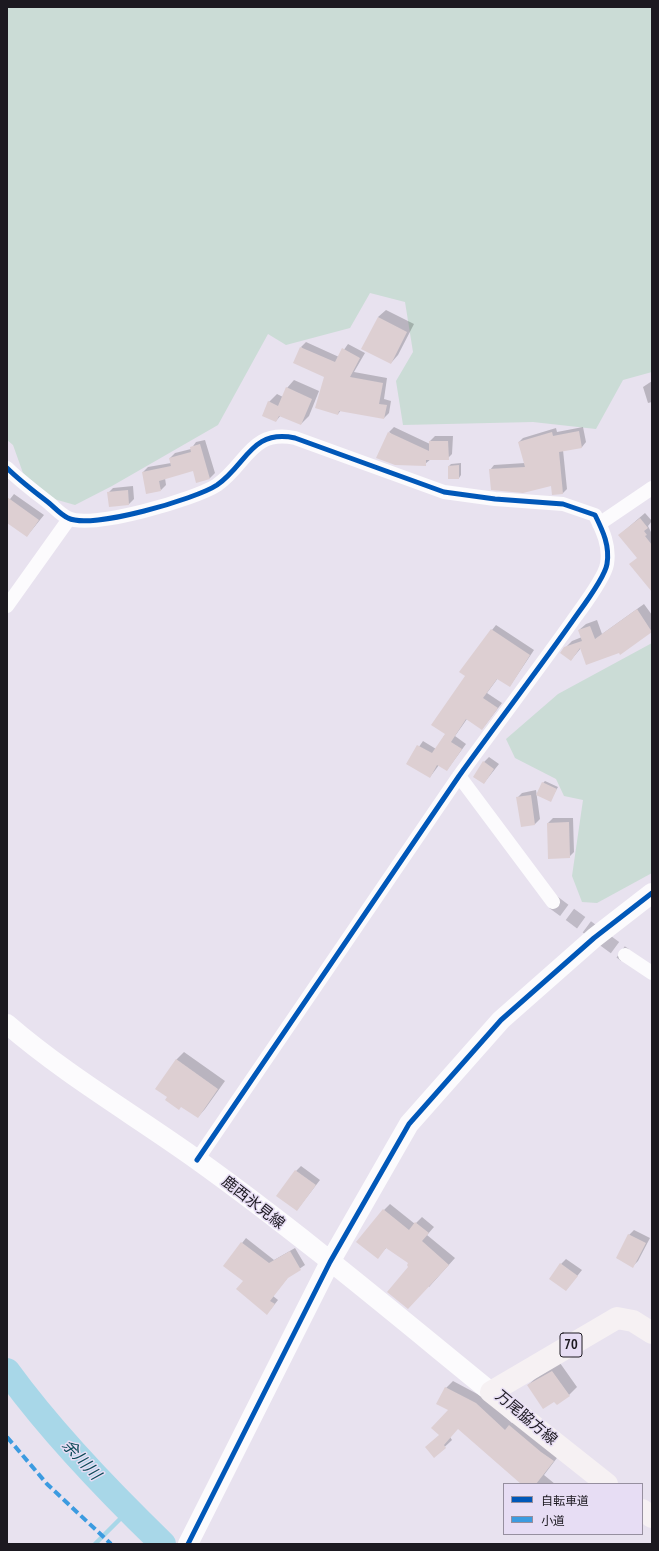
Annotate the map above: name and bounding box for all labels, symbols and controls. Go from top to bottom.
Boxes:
street label: 鹿西氷見線 [218,1173,288,1233]
road number: 70 [560,1333,582,1357]
street label: 万尾脇方線 [491,1387,561,1449]
water label: 余川川 [58,1436,104,1484]
legend [503,1483,643,1535]
text: 自転車道 [541,1493,589,1508]
text: 小道 [541,1513,565,1528]

